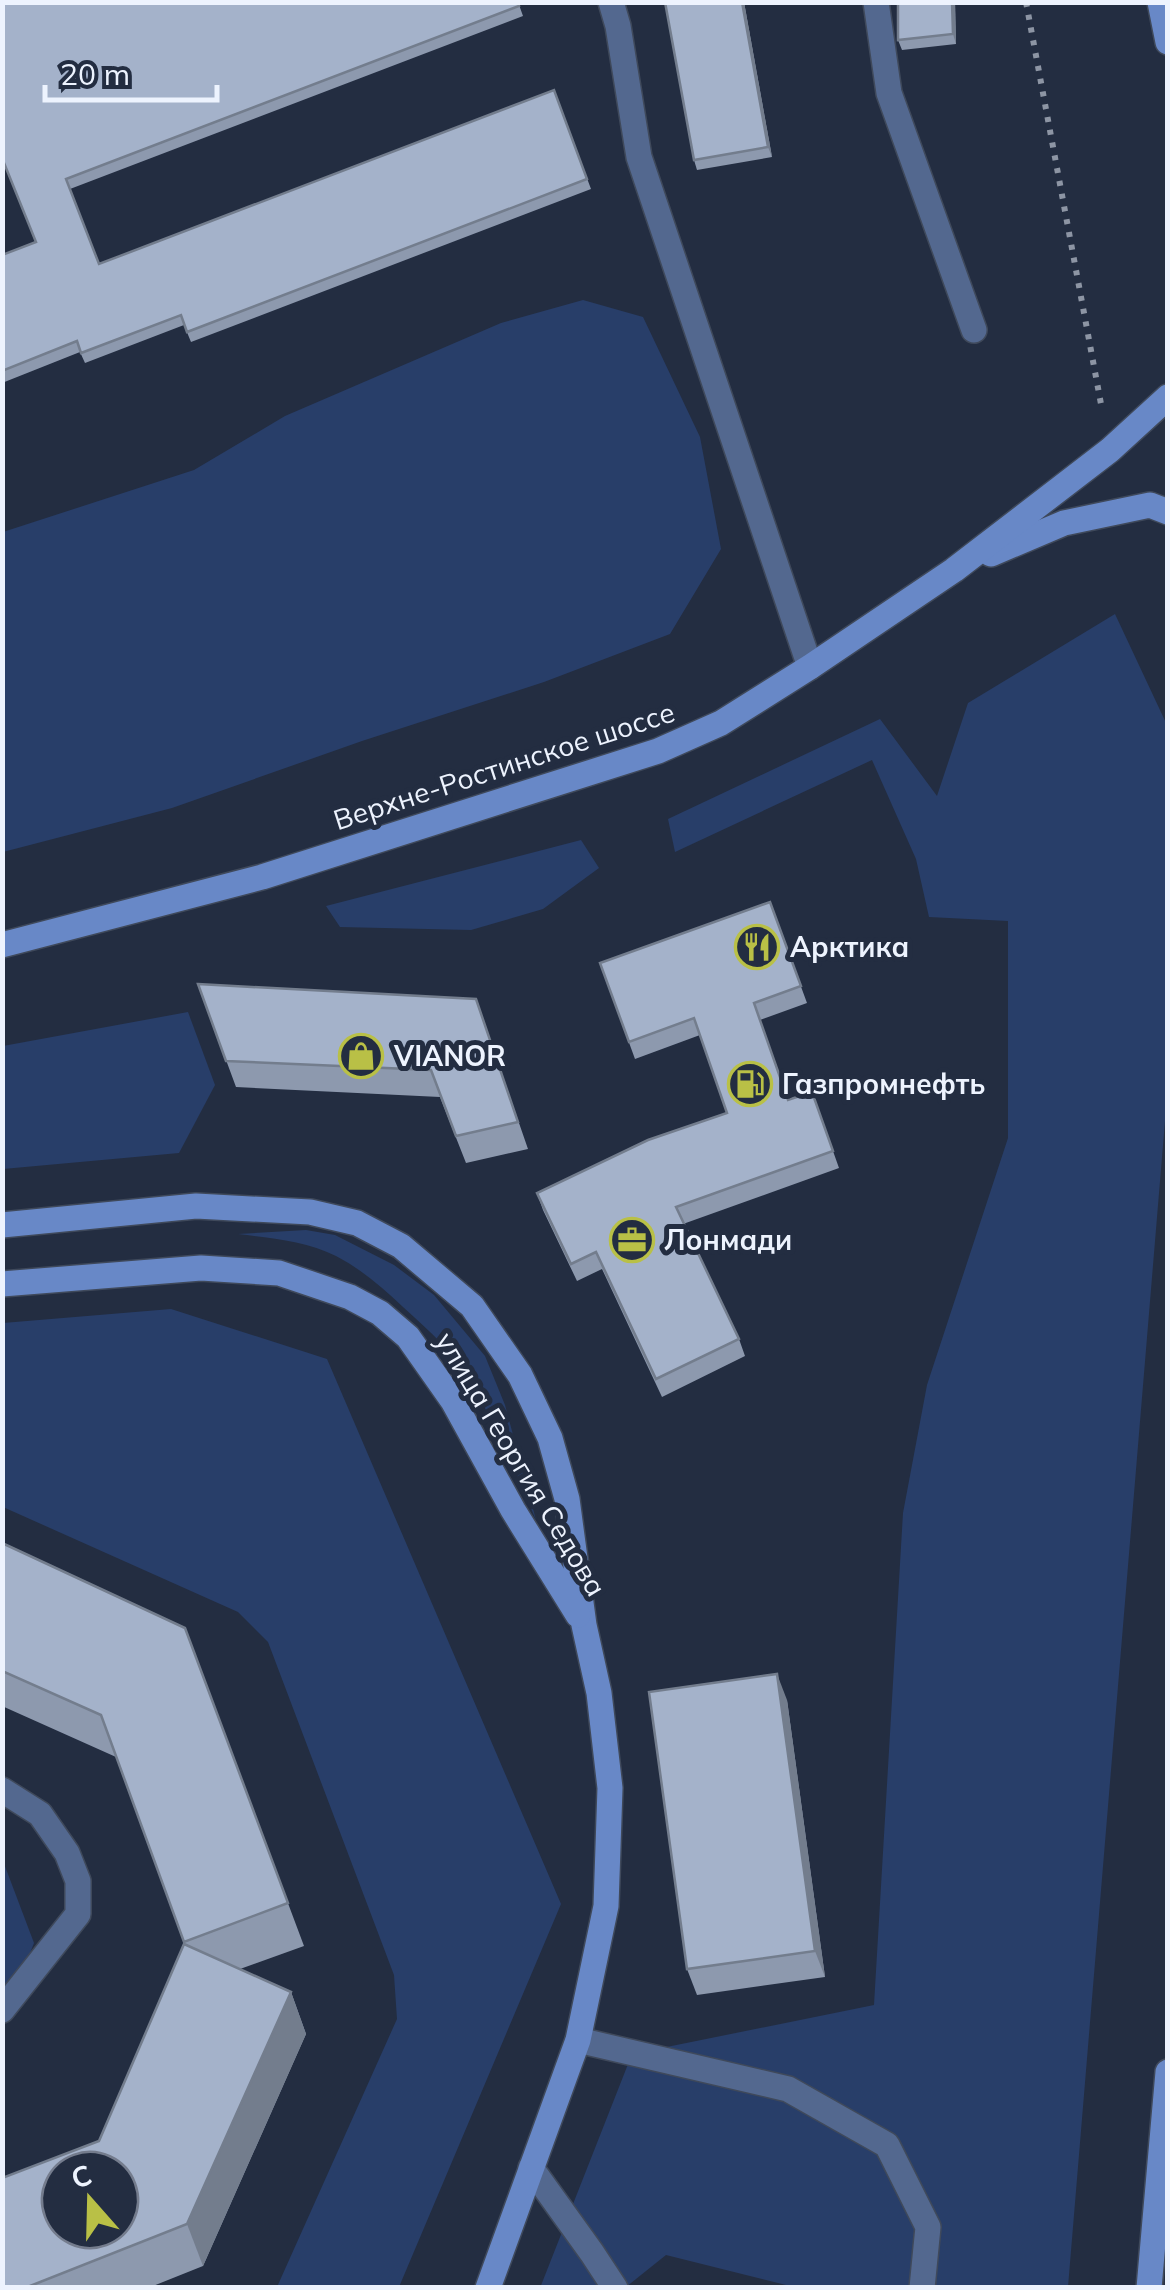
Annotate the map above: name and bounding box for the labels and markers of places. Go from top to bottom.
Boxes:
restaurant icon: Арктика [734,924,780,970]
place label: Арктика [790,929,909,964]
shop icon: VIANOR [338,1033,384,1079]
place label: VIANOR [393,1038,506,1073]
fuel station icon: Газпромнефть [727,1061,773,1107]
place label: Газпромнефть [782,1066,985,1101]
office icon: Лонмади [609,1217,655,1263]
place label: Лонмади [664,1222,792,1257]

